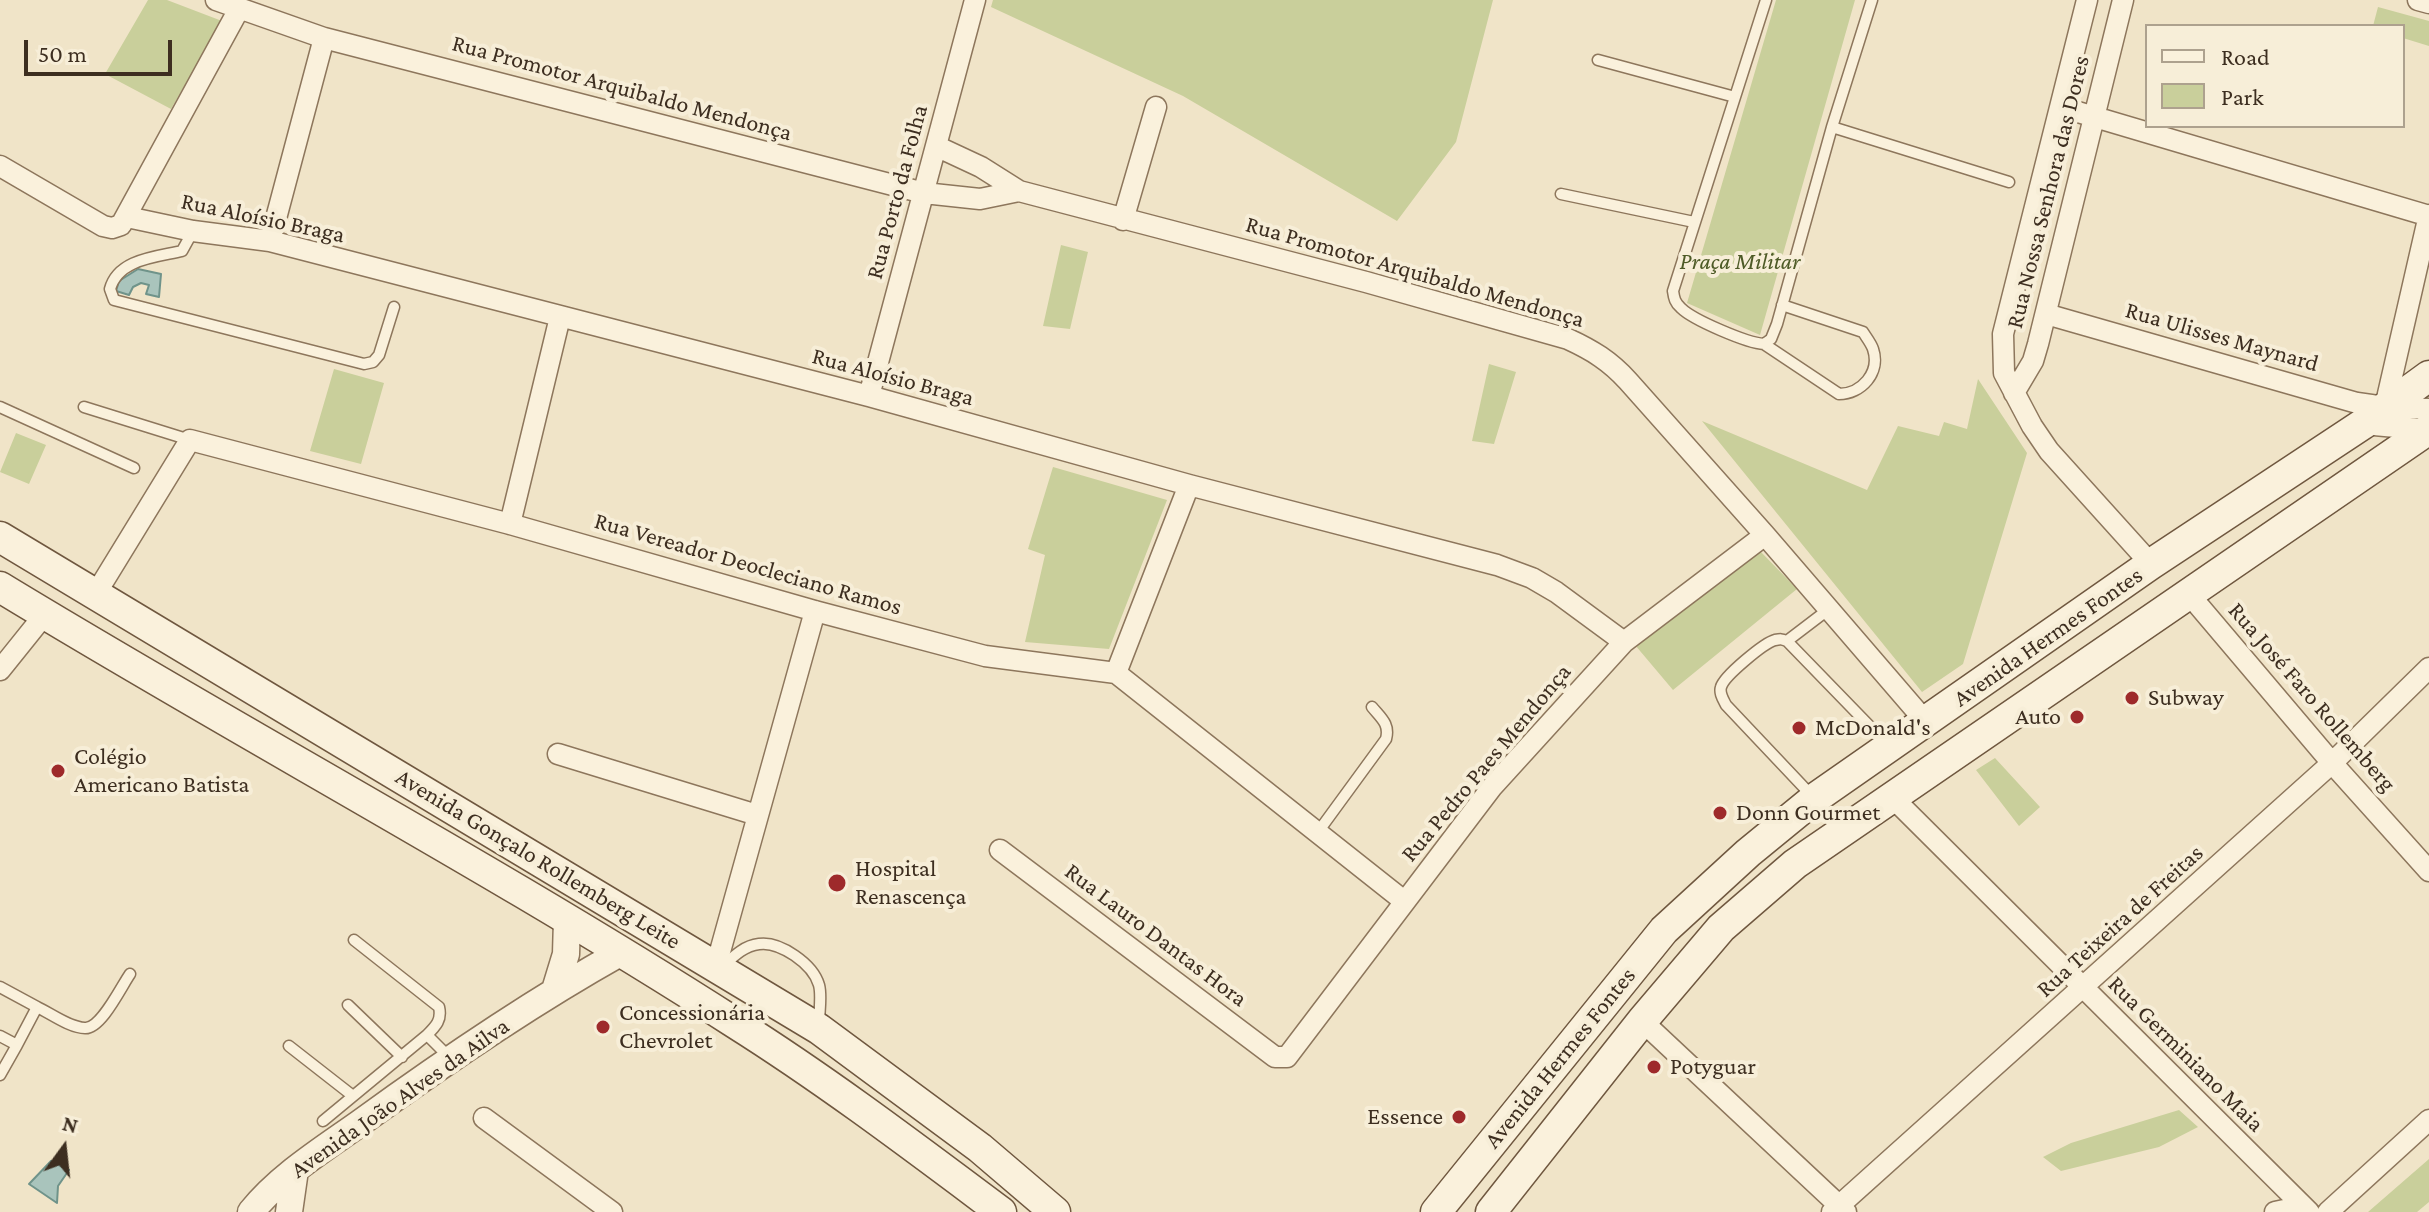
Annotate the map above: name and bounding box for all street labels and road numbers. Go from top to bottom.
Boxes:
street label: Rua Promotor Arquibaldo Mendonça [449,29,795,147]
street label: Rua Nossa Senhora das Dores [2000,53,2096,331]
street label: Rua Porto da Folha [860,102,934,282]
street label: Rua Aloísio Braga [179,187,347,249]
street label: Rua Promotor Arquibaldo Mendonça [1242,210,1588,334]
street label: Rua Ulisses Maynard [2122,296,2322,378]
street label: Rua Aloísio Braga [809,342,977,412]
street label: Rua Vereador Deocleciano Ramos [591,506,905,622]
street label: Avenida Hermes Fontes [1948,561,2148,713]
street label: Rua José Faro Rollemberg [2222,596,2402,798]
street label: Rua Pedro Paes Mendonça [1395,658,1577,868]
street label: Avenida Gonçalo Rollemberg Leite [390,762,686,956]
street label: Rua Teixeira de Freitas [2031,839,2209,1003]
street label: Rua Lauro Dantas Hora [1059,857,1253,1013]
street label: Avenida Hermes Fontes [1478,962,1642,1154]
street label: Rua Germiniano Maia [2102,970,2270,1138]
street label: Avenida João Alves da Ailva [285,1012,515,1184]

